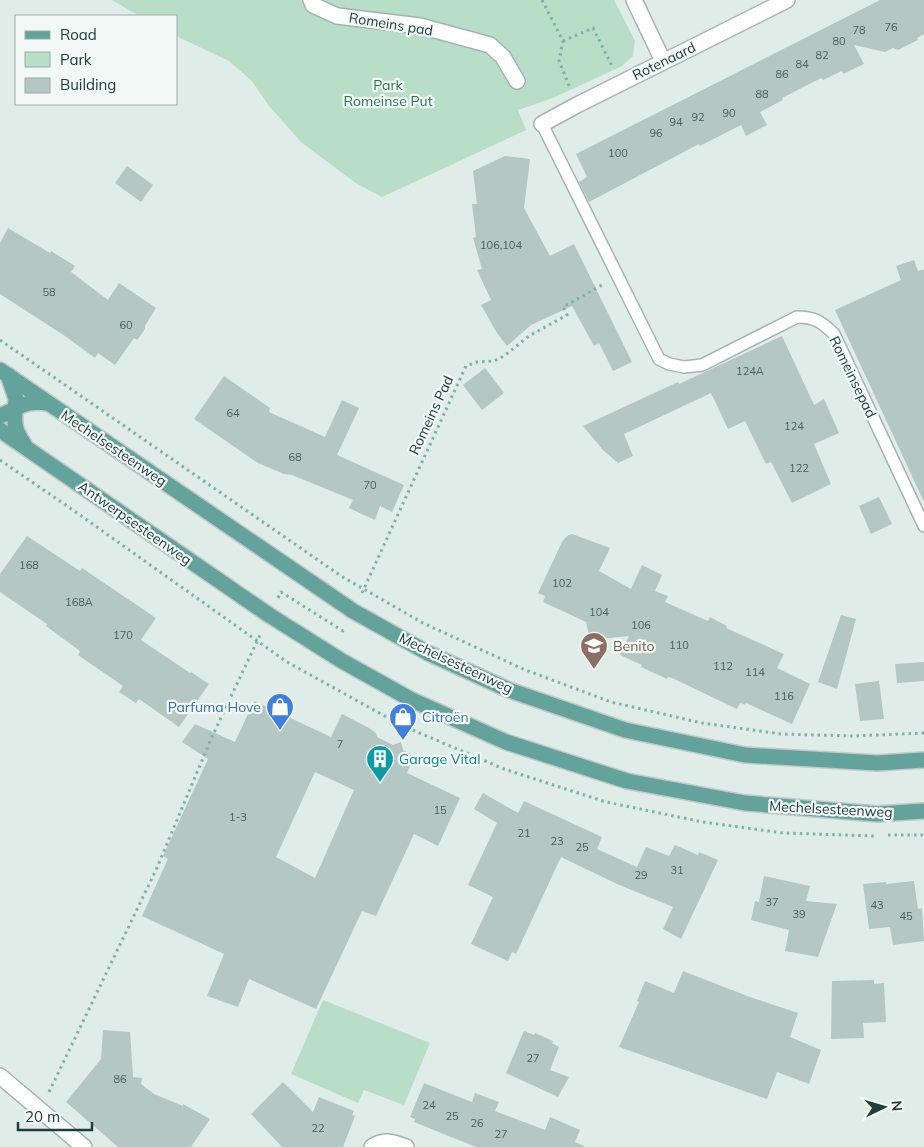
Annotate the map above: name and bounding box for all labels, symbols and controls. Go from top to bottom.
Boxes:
street label: Romeins pad [348,8,434,40]
legend [15,15,178,105]
house number: 76 [884,20,898,34]
house number: 78 [852,23,866,37]
text: Road [60,25,97,44]
house number: 80 [832,34,846,48]
street label: Rotenaard [629,38,699,84]
house number: 82 [815,48,829,62]
text: Park [60,50,92,69]
house number: 84 [795,57,809,71]
house number: 86 [775,67,789,81]
text: Building [60,75,116,94]
park label: Park Romeinse Put [343,76,433,110]
house number: 88 [755,87,769,101]
house number: 90 [722,106,736,120]
house number: 92 [691,110,705,124]
house number: 94 [669,115,683,129]
house number: 96 [649,126,663,140]
house number: 100 [608,146,628,160]
house number: 106,104 [480,238,522,252]
house number: 58 [42,285,56,299]
house number: 60 [119,318,133,332]
street label: Romeinsepad [825,333,881,421]
house number: 124A [736,364,764,378]
street label: Romeins Pad [405,373,457,457]
street label: Mechelsesteenweg [58,406,170,490]
house number: 64 [226,406,240,420]
house number: 124 [784,419,804,433]
house number: 68 [288,450,302,464]
house number: 122 [789,461,809,475]
street label: Antwerpsesteenweg [75,477,195,569]
house number: 70 [363,478,377,492]
house number: 168 [19,558,39,572]
house number: 102 [552,576,572,590]
house number: 168A [65,595,93,609]
house number: 104 [589,605,609,619]
house number: 106 [631,618,651,632]
house number: 170 [113,628,133,642]
street label: Mechelsesteenweg [396,629,516,697]
school or university icon: Benito [579,631,609,670]
place label: Benito [613,637,655,655]
house number: 110 [669,638,689,652]
house number: 112 [713,659,733,673]
house number: 114 [745,665,765,679]
house number: 116 [774,689,794,703]
shop icon: Parfuma Hove [265,692,295,731]
place label: Parfuma Hove [168,698,261,716]
shop icon: Citroën [388,702,418,741]
place label: Citroën [422,708,469,726]
house number: 7 [337,737,343,751]
building icon: Garage Vital [365,744,395,783]
place label: Garage Vital [399,750,481,768]
street label: Mechelsesteenweg [769,797,893,821]
house number: 15 [433,803,447,817]
house number: 1-3 [229,810,247,824]
house number: 21 [517,826,531,840]
house number: 23 [550,834,564,848]
house number: 25 [575,840,589,854]
house number: 31 [670,863,684,877]
house number: 29 [634,868,648,882]
house number: 37 [765,895,779,909]
house number: 43 [870,898,884,912]
house number: 39 [792,907,806,921]
house number: 45 [899,909,913,923]
house number: 27 [526,1051,540,1065]
house number: 86 [113,1072,127,1086]
north arrow [859,1082,909,1132]
house number: 24 [422,1098,436,1112]
scale bar [18,1100,91,1132]
text: N [888,1100,906,1112]
text: 20 m [25,1107,60,1126]
house number: 25 [445,1109,459,1123]
house number: 26 [470,1116,484,1130]
house number: 22 [311,1121,325,1135]
house number: 27 [494,1127,508,1141]

